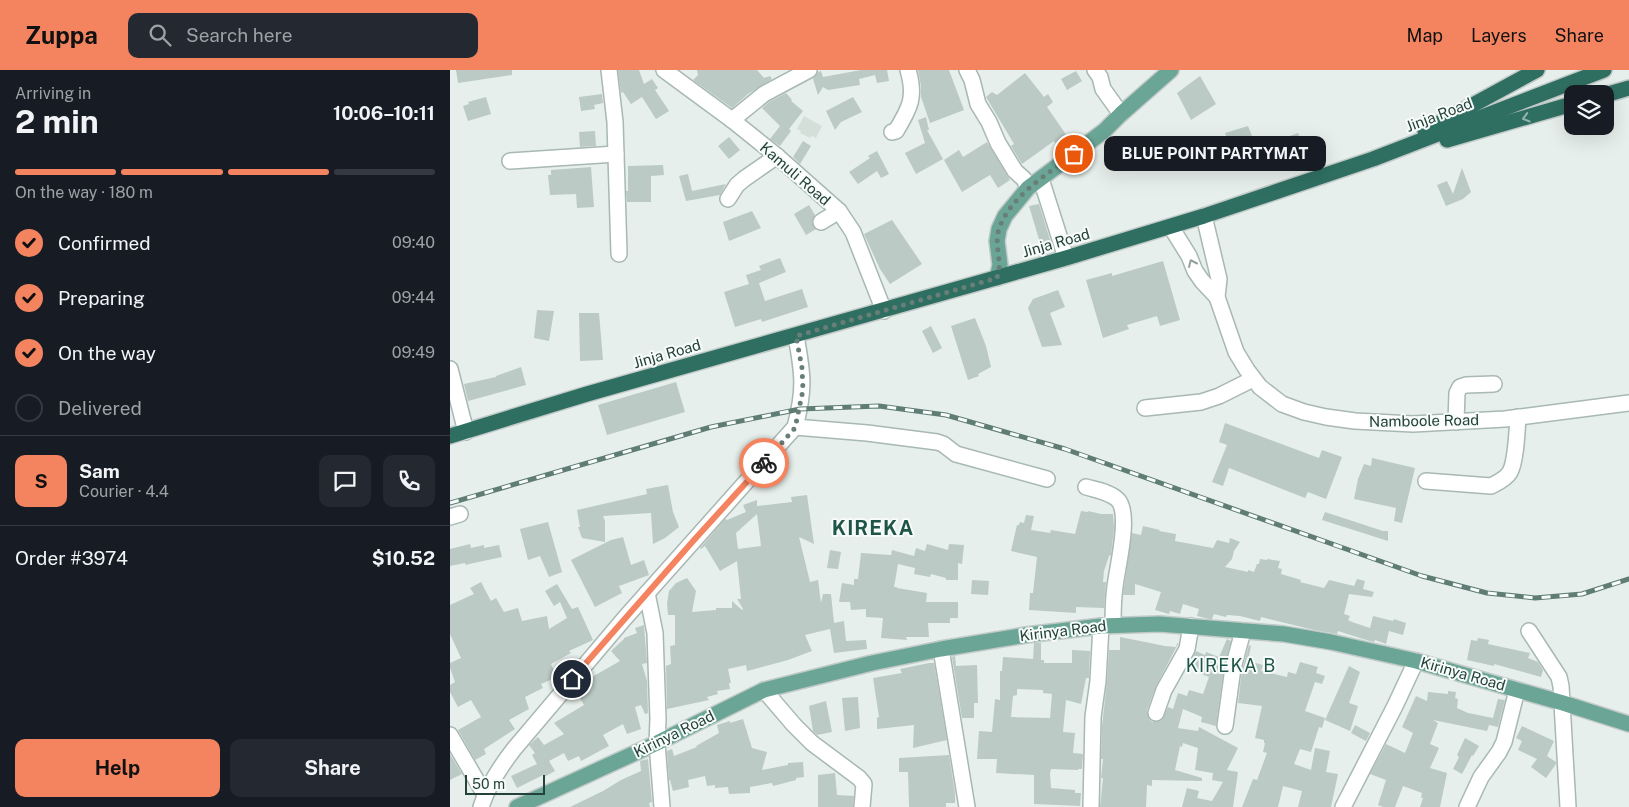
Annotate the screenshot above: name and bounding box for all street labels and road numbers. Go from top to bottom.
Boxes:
street label: Jinja Road [1403,94,1474,135]
street label: Kamuli Road [757,138,834,209]
street label: Jinja Road [1020,225,1092,260]
street label: Jinja Road [631,336,703,371]
street label: Namboole Road [1369,411,1479,430]
street label: Kirinya Road [1019,617,1107,644]
street label: Kirinya Road [1419,653,1508,694]
street label: Kirinya Road [631,707,717,760]

